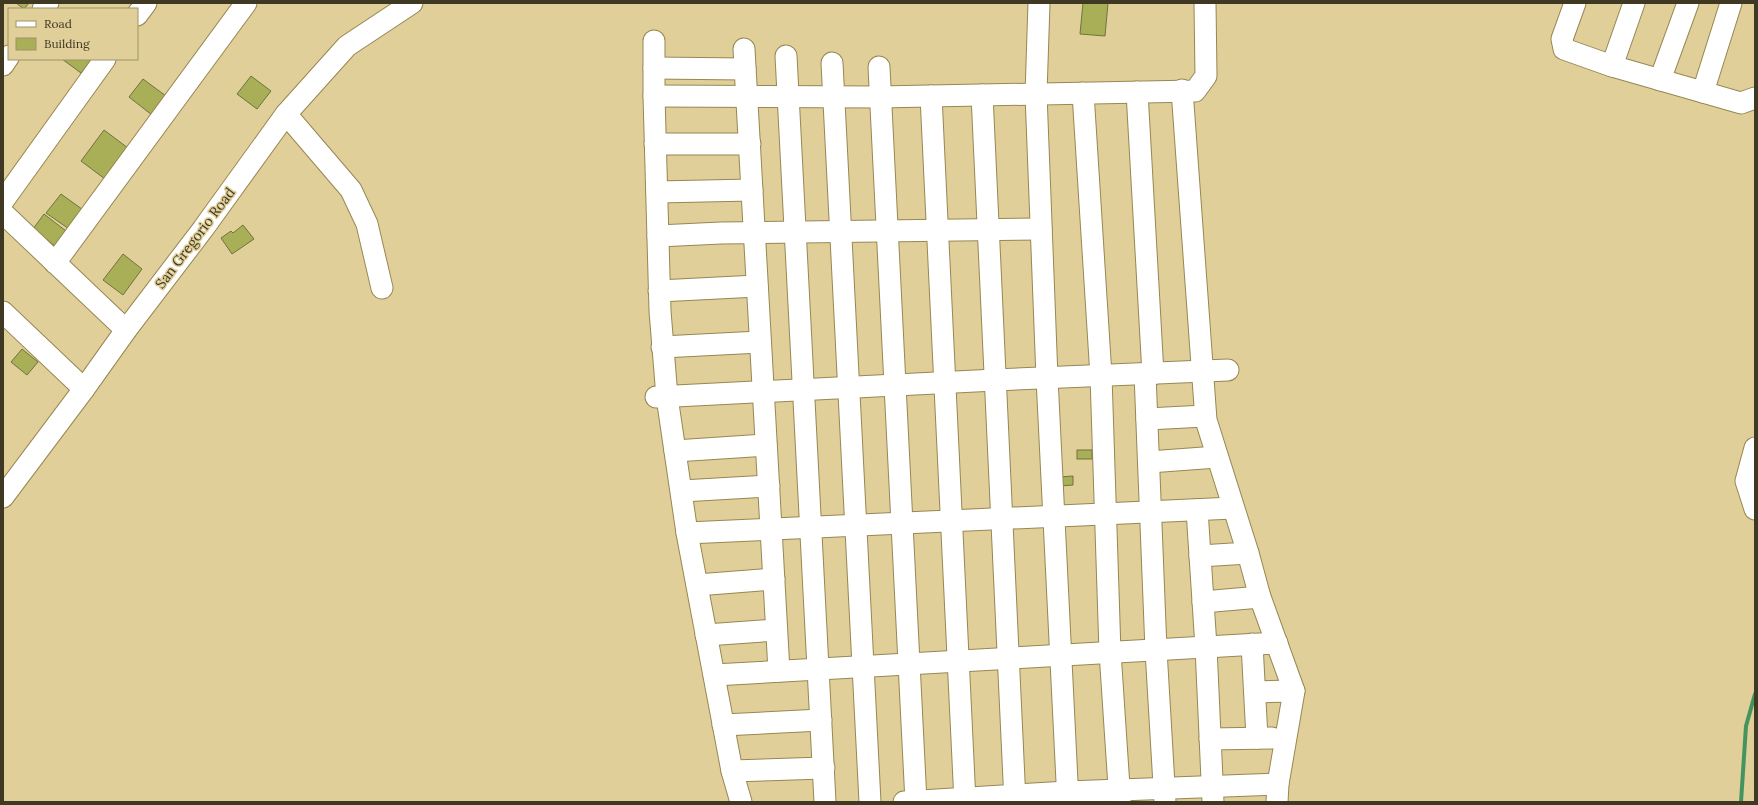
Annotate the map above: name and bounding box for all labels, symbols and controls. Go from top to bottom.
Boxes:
legend [8,8,138,60]
text: Road [44,16,72,31]
text: Building [44,36,90,51]
street label: San Gregorio Road [151,184,239,292]

